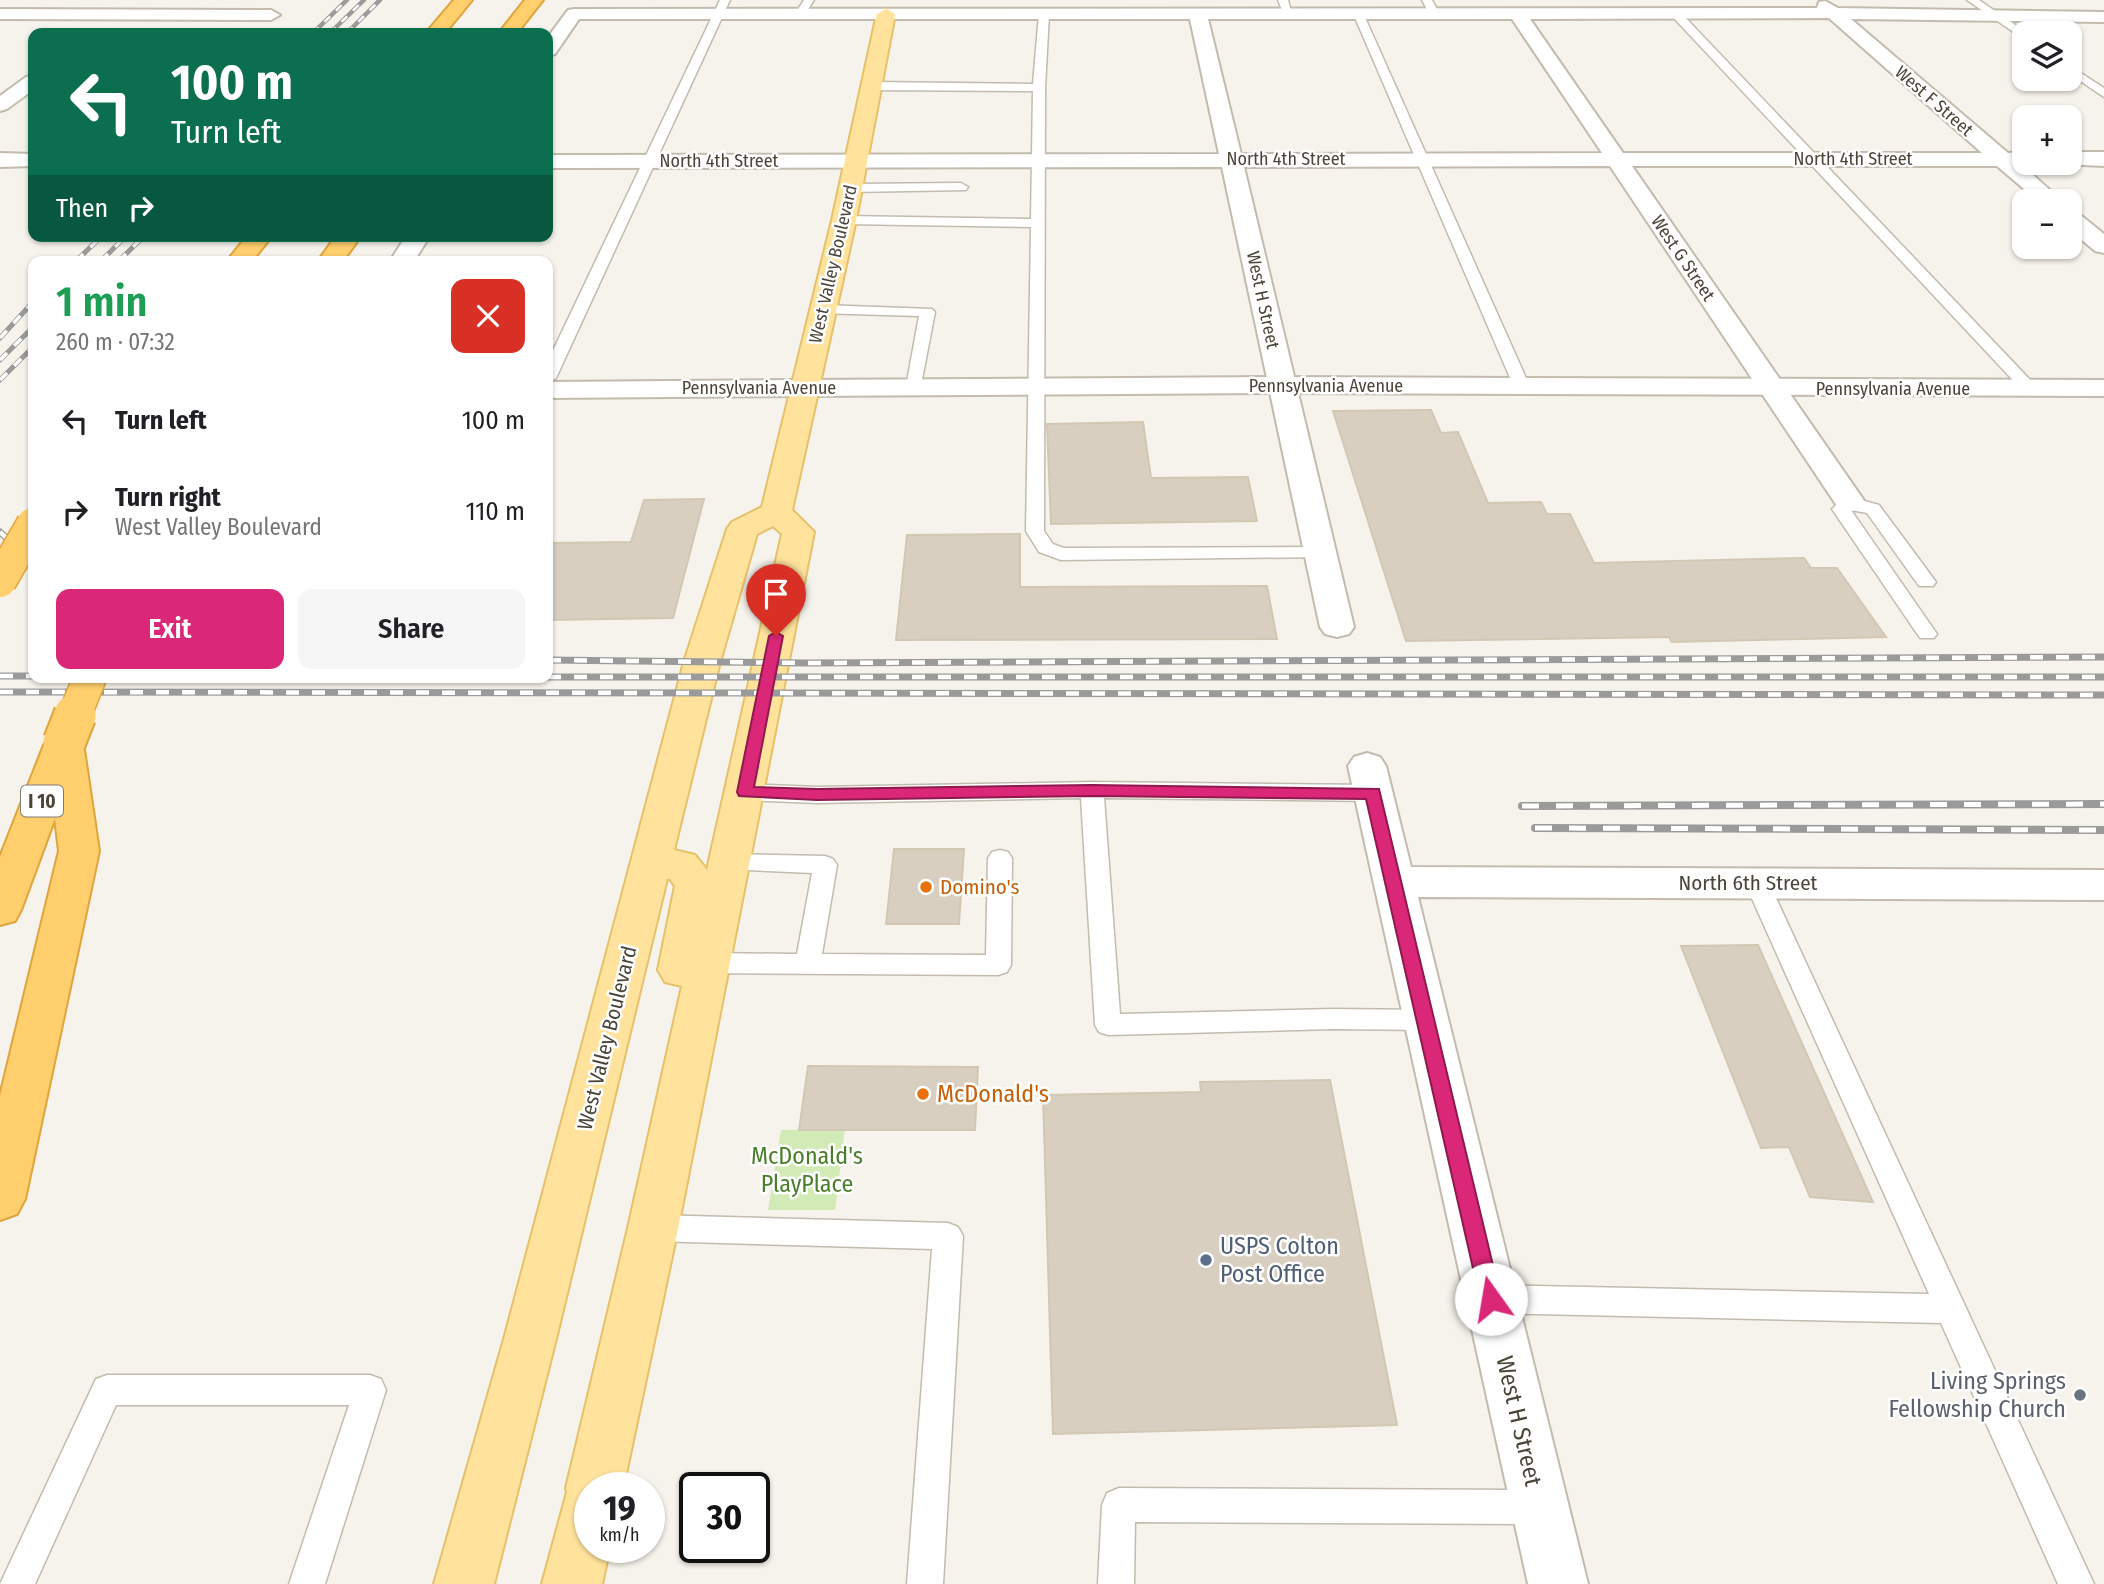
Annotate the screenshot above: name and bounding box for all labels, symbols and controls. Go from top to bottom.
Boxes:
map controls [2012,21,2082,259]
button: layers [2012,21,2082,91]
text: 100 m [171,53,293,112]
icon: left [56,56,147,147]
street label: West F Street [1890,61,1978,141]
button: + [2012,105,2082,175]
text: Turn left [171,113,281,151]
street label: North 4th Street [1227,148,1346,170]
street label: North 4th Street [1794,148,1913,170]
street label: North 4th Street [660,150,779,172]
street label: West Valley Boulevard [804,183,862,345]
icon: right [122,189,160,227]
button: − [2012,189,2082,259]
text: Then [56,193,108,224]
street label: West G Street [1646,211,1720,305]
street label: West H Street [1242,249,1284,351]
text: 1 min [56,277,147,327]
button: close [451,279,525,353]
text: 260 m · 07:32 [56,328,175,356]
street label: Pennsylvania Avenue [1249,375,1403,397]
street label: Pennsylvania Avenue [682,377,836,399]
street label: Pennsylvania Avenue [1816,378,1970,400]
icon: left [56,402,94,440]
text: Turn left [115,405,207,436]
text: 100 m [462,405,525,436]
text: Turn right [115,482,221,513]
icon: right [56,493,94,531]
text: 110 m [465,496,525,527]
text: West Valley Boulevard [115,513,322,541]
pin [746,564,806,636]
icon: arrive [757,575,795,613]
button: Exit [56,589,284,669]
button: Share [298,589,525,669]
road number: I 10 [21,786,63,816]
street label: North 6th Street [1679,870,1818,896]
place label: Domino's [940,874,1020,900]
marker: Domino's [918,879,934,895]
street label: West Valley Boulevard [572,943,642,1133]
place label: McDonald's [937,1080,1049,1108]
marker: McDonald's [915,1086,931,1102]
park label: McDonald's PlayPlace [751,1142,863,1198]
place label: USPS Colton Post Office [1220,1232,1339,1288]
marker: USPS Colton Post Office [1198,1252,1214,1268]
position arrow [1454,1262,1528,1336]
street label: West H Street [1490,1353,1548,1489]
place label: Living Springs Fellowship Church [1888,1367,2066,1423]
marker: Living Springs Fellowship Church [2072,1387,2088,1403]
speed limit sign: 30 [679,1472,770,1563]
text: 19 [603,1487,636,1529]
text: km/h [599,1524,640,1546]

